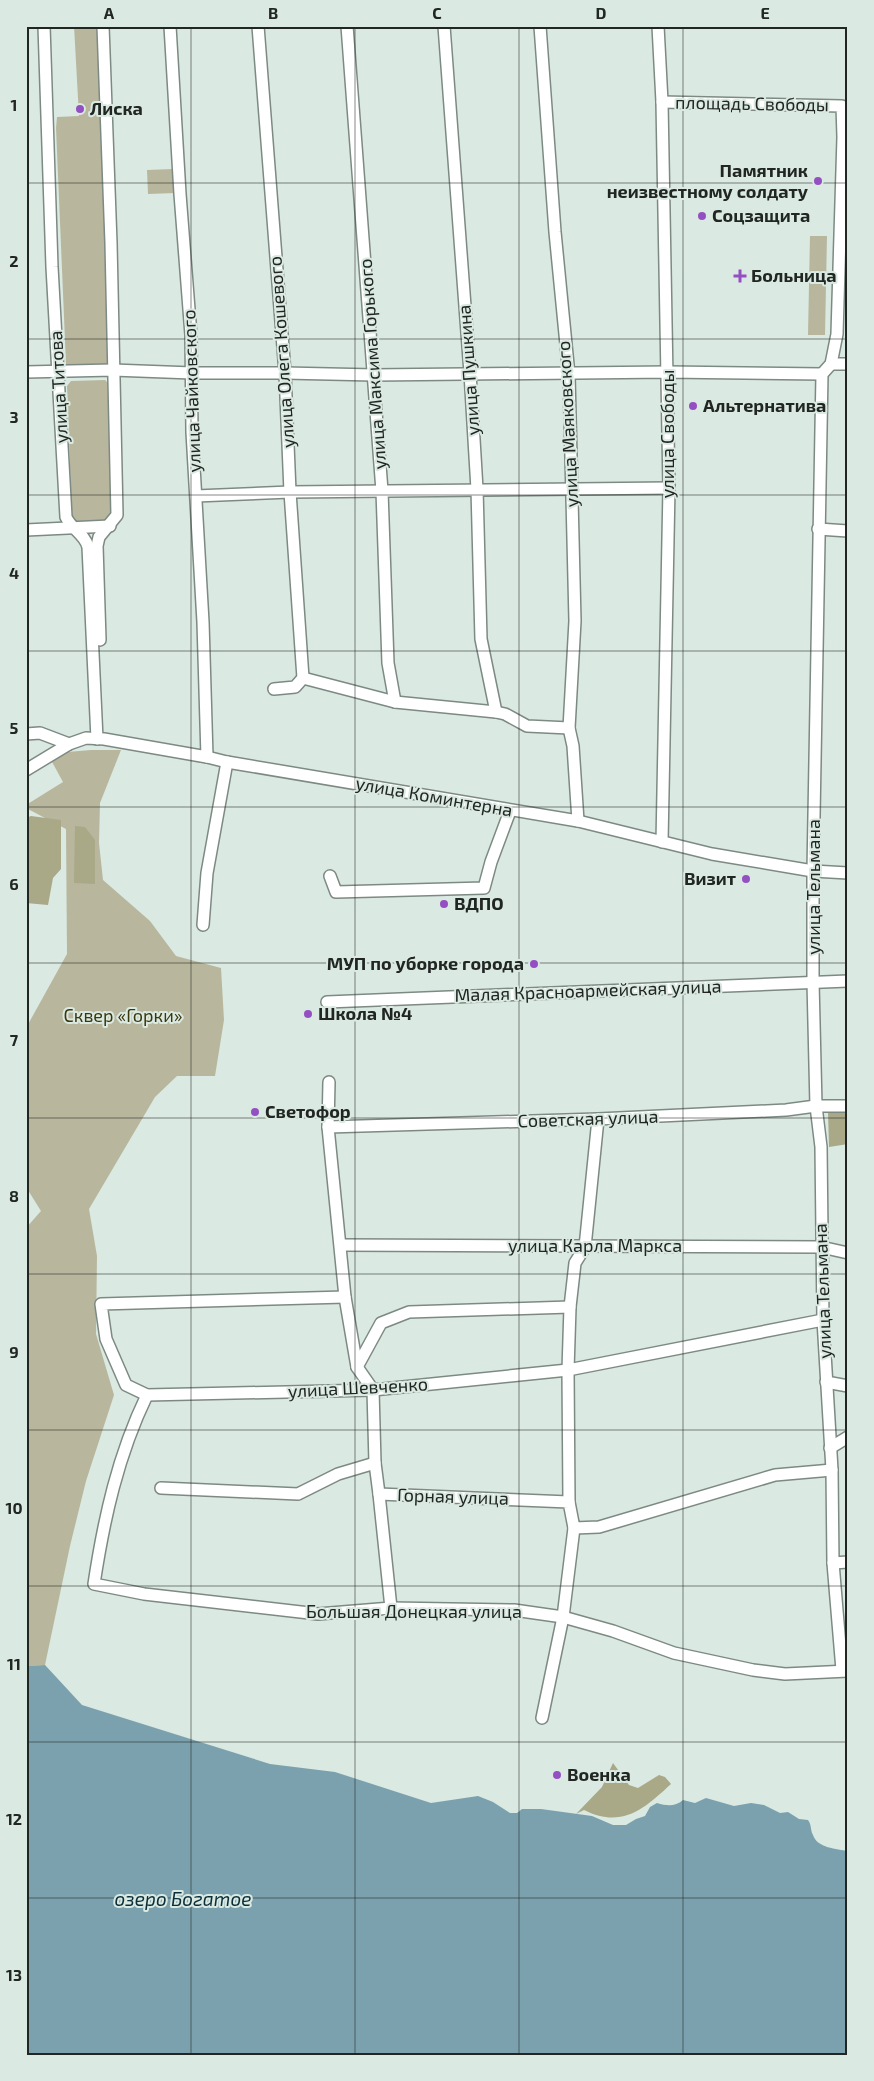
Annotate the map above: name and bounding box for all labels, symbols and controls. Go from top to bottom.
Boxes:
text: A [104,3,115,22]
text: B [268,3,278,22]
text: C [432,3,442,22]
text: D [596,3,607,22]
text: E [760,3,770,22]
street label: площадь Свободы [675,91,829,115]
text: 1 [11,95,17,114]
place label: Лиска [90,97,143,119]
marker: Лиска [74,103,86,115]
place label: Памятник неизвестному солдату [607,159,809,202]
marker: Памятник неизвестному солдату [812,175,824,187]
place label: Соцзащита [712,204,810,226]
marker: Соцзащита [696,210,708,222]
text: 2 [9,251,19,270]
street label: улица Олега Кошевого [263,255,299,449]
street label: улица Максима Горького [354,258,390,470]
place label: Больница [751,264,837,286]
marker: Больница [733,269,747,283]
street label: улица Пушкина [452,304,484,436]
street label: улица Чайковского [177,309,205,473]
street label: улица Титова [44,330,72,444]
street label: улица Маяковского [552,340,582,508]
street label: улица Свободы [656,370,678,498]
place label: Альтернатива [703,394,826,416]
marker: Альтернатива [687,400,699,412]
text: 3 [9,407,19,426]
text: 4 [9,563,19,582]
text: 5 [10,718,19,737]
street label: улица Коминтерна [354,771,514,821]
street label: улица Тельмана [802,819,824,955]
place label: Визит [684,867,736,889]
marker: Визит [740,873,752,885]
text: 6 [9,874,19,893]
place label: ВДПО [454,892,504,914]
marker: ВДПО [438,898,450,910]
place label: МУП по уборке города [327,952,524,974]
marker: МУП по уборке города [528,958,540,970]
street label: Малая Красноармейская улица [454,974,722,1006]
place label: Школа №4 [318,1002,412,1024]
park label: Сквер «Горки» [63,1004,183,1026]
marker: Школа №4 [302,1008,314,1020]
text: 7 [10,1030,19,1049]
place label: Светофор [265,1100,351,1122]
street label: Советская улица [517,1105,659,1131]
marker: Светофор [249,1106,261,1118]
text: 8 [9,1186,19,1205]
street label: улица Тельмана [809,1223,835,1359]
street label: улица Карла Маркса [508,1234,682,1256]
text: 9 [9,1342,19,1361]
street label: улица Шевченко [287,1372,429,1402]
street label: Горная улица [397,1483,509,1509]
text: 10 [5,1498,23,1517]
street label: Большая Донецкая улица [306,1600,522,1622]
text: 11 [7,1654,21,1673]
place label: Военка [567,1763,631,1785]
marker: Военка [551,1769,563,1781]
text: 12 [6,1809,22,1828]
water label: озеро Богатое [115,1887,251,1910]
text: 13 [6,1965,22,1984]

